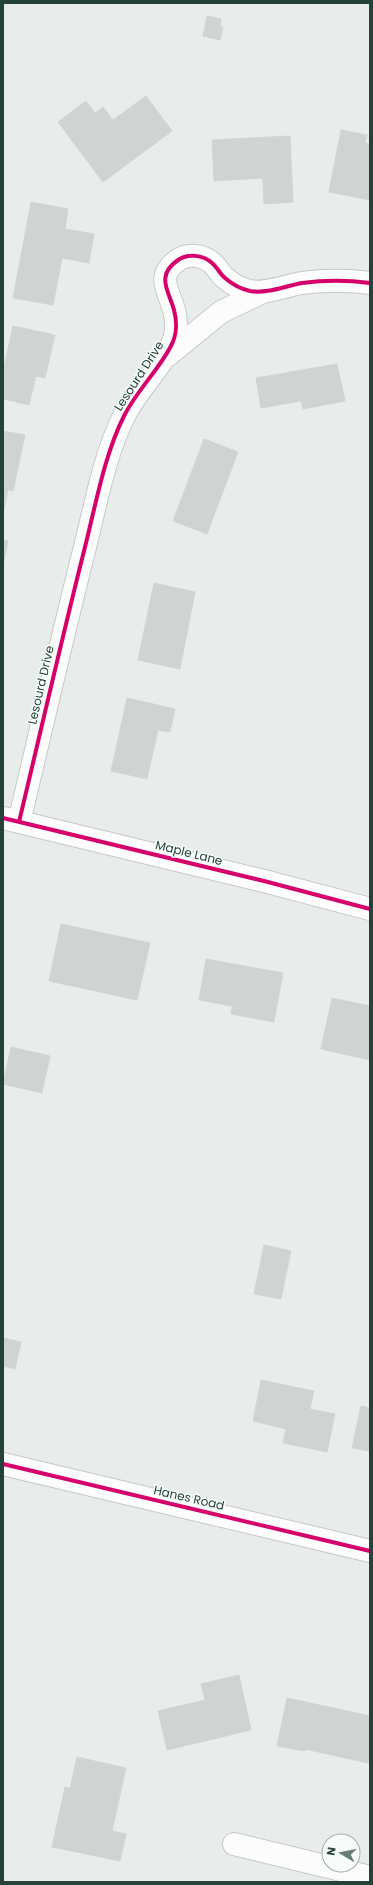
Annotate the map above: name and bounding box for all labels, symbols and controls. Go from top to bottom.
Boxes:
street label: Lesourd Drive [110,337,168,414]
street label: Lesourd Drive [23,644,58,726]
street label: Maple Lane [154,836,224,869]
street label: Hanes Road [152,1481,226,1514]
north arrow [321,1833,361,1873]
text: N [323,1846,340,1857]

